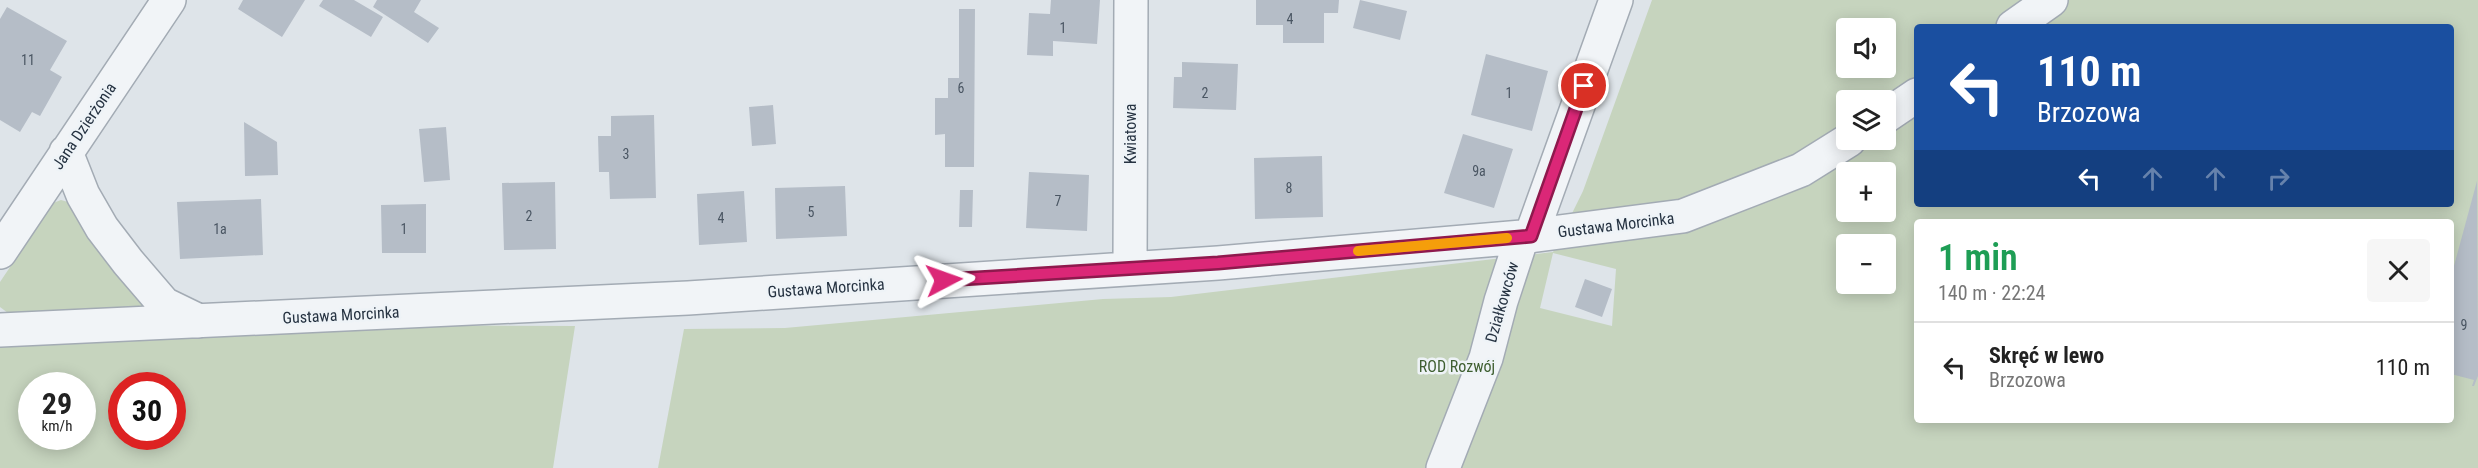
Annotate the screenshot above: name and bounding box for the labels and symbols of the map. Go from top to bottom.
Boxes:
house number: 4 [1287,11,1294,27]
house number: 1 [1060,20,1066,36]
house number: 11 [21,52,35,68]
pin [1558,60,1609,111]
street label: Jana Dzierżonia [48,79,120,173]
house number: 6 [958,80,965,96]
house number: 2 [1202,85,1209,101]
house number: 1 [1506,85,1512,101]
street label: Kwiatowa [1121,104,1140,164]
house number: 3 [623,146,629,162]
house number: 9a [1472,163,1486,179]
house number: 8 [1286,180,1293,196]
house number: 7 [1055,193,1062,209]
house number: 5 [808,204,815,220]
house number: 2 [526,208,533,224]
street label: Gustawa Morcinka [1557,208,1675,242]
house number: 4 [718,210,725,226]
house number: 1a [213,221,227,237]
house number: 1 [401,221,407,237]
position arrow [912,248,976,312]
street label: Działkowców [1481,260,1523,344]
street label: Gustawa Morcinka [767,274,885,302]
street label: Gustawa Morcinka [282,302,400,328]
house number: 9 [2461,317,2467,333]
park label: ROD Rozwój [1419,357,1495,376]
speed limit sign: 30 [108,372,186,450]

